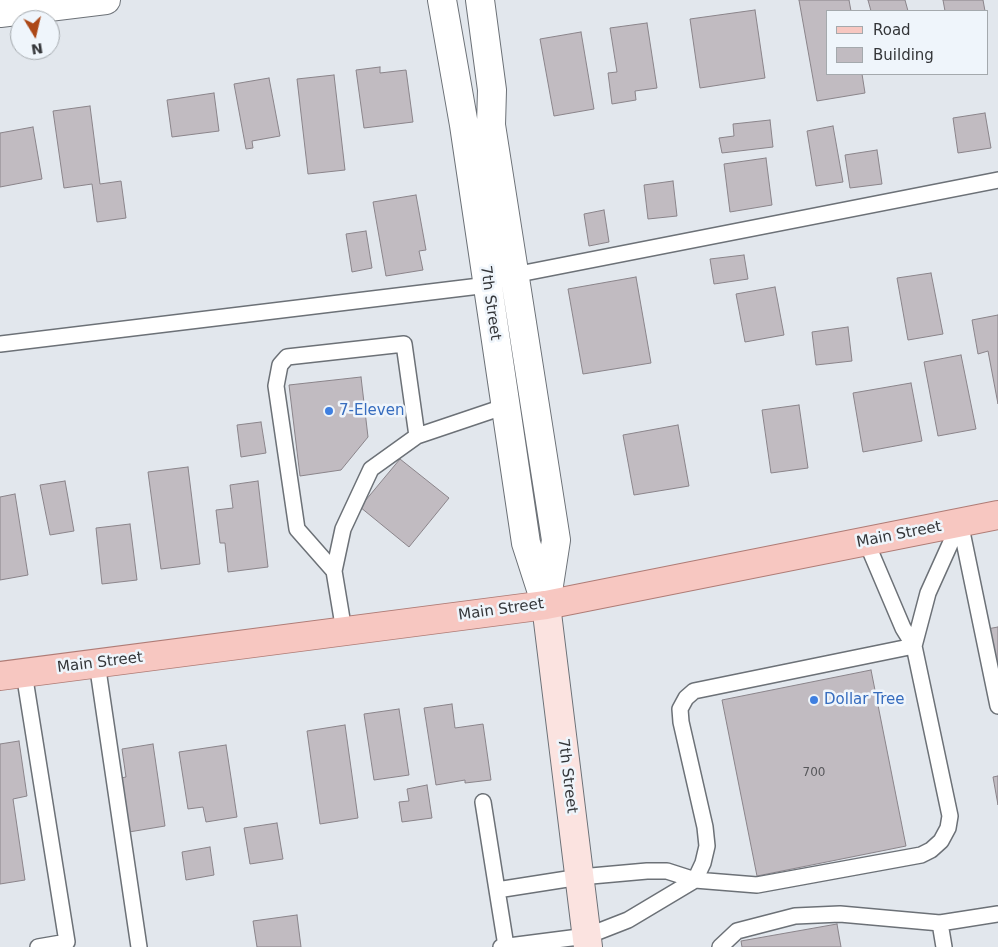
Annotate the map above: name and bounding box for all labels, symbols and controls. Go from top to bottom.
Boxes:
north arrow [10,10,60,60]
legend [826,10,988,75]
text: Road [873,21,911,39]
text: N [30,40,44,58]
text: Building [873,46,934,64]
street label: 7th Street [476,264,504,342]
place label: 7-Eleven [339,402,404,420]
marker: 7-Eleven [323,405,335,417]
street label: Main Street [855,518,943,552]
street label: Main Street [457,595,545,625]
street label: Main Street [56,649,144,677]
place label: Dollar Tree [824,691,904,709]
marker: Dollar Tree [808,694,820,706]
street label: 7th Street [553,738,581,814]
house number: 700 [803,766,825,780]

